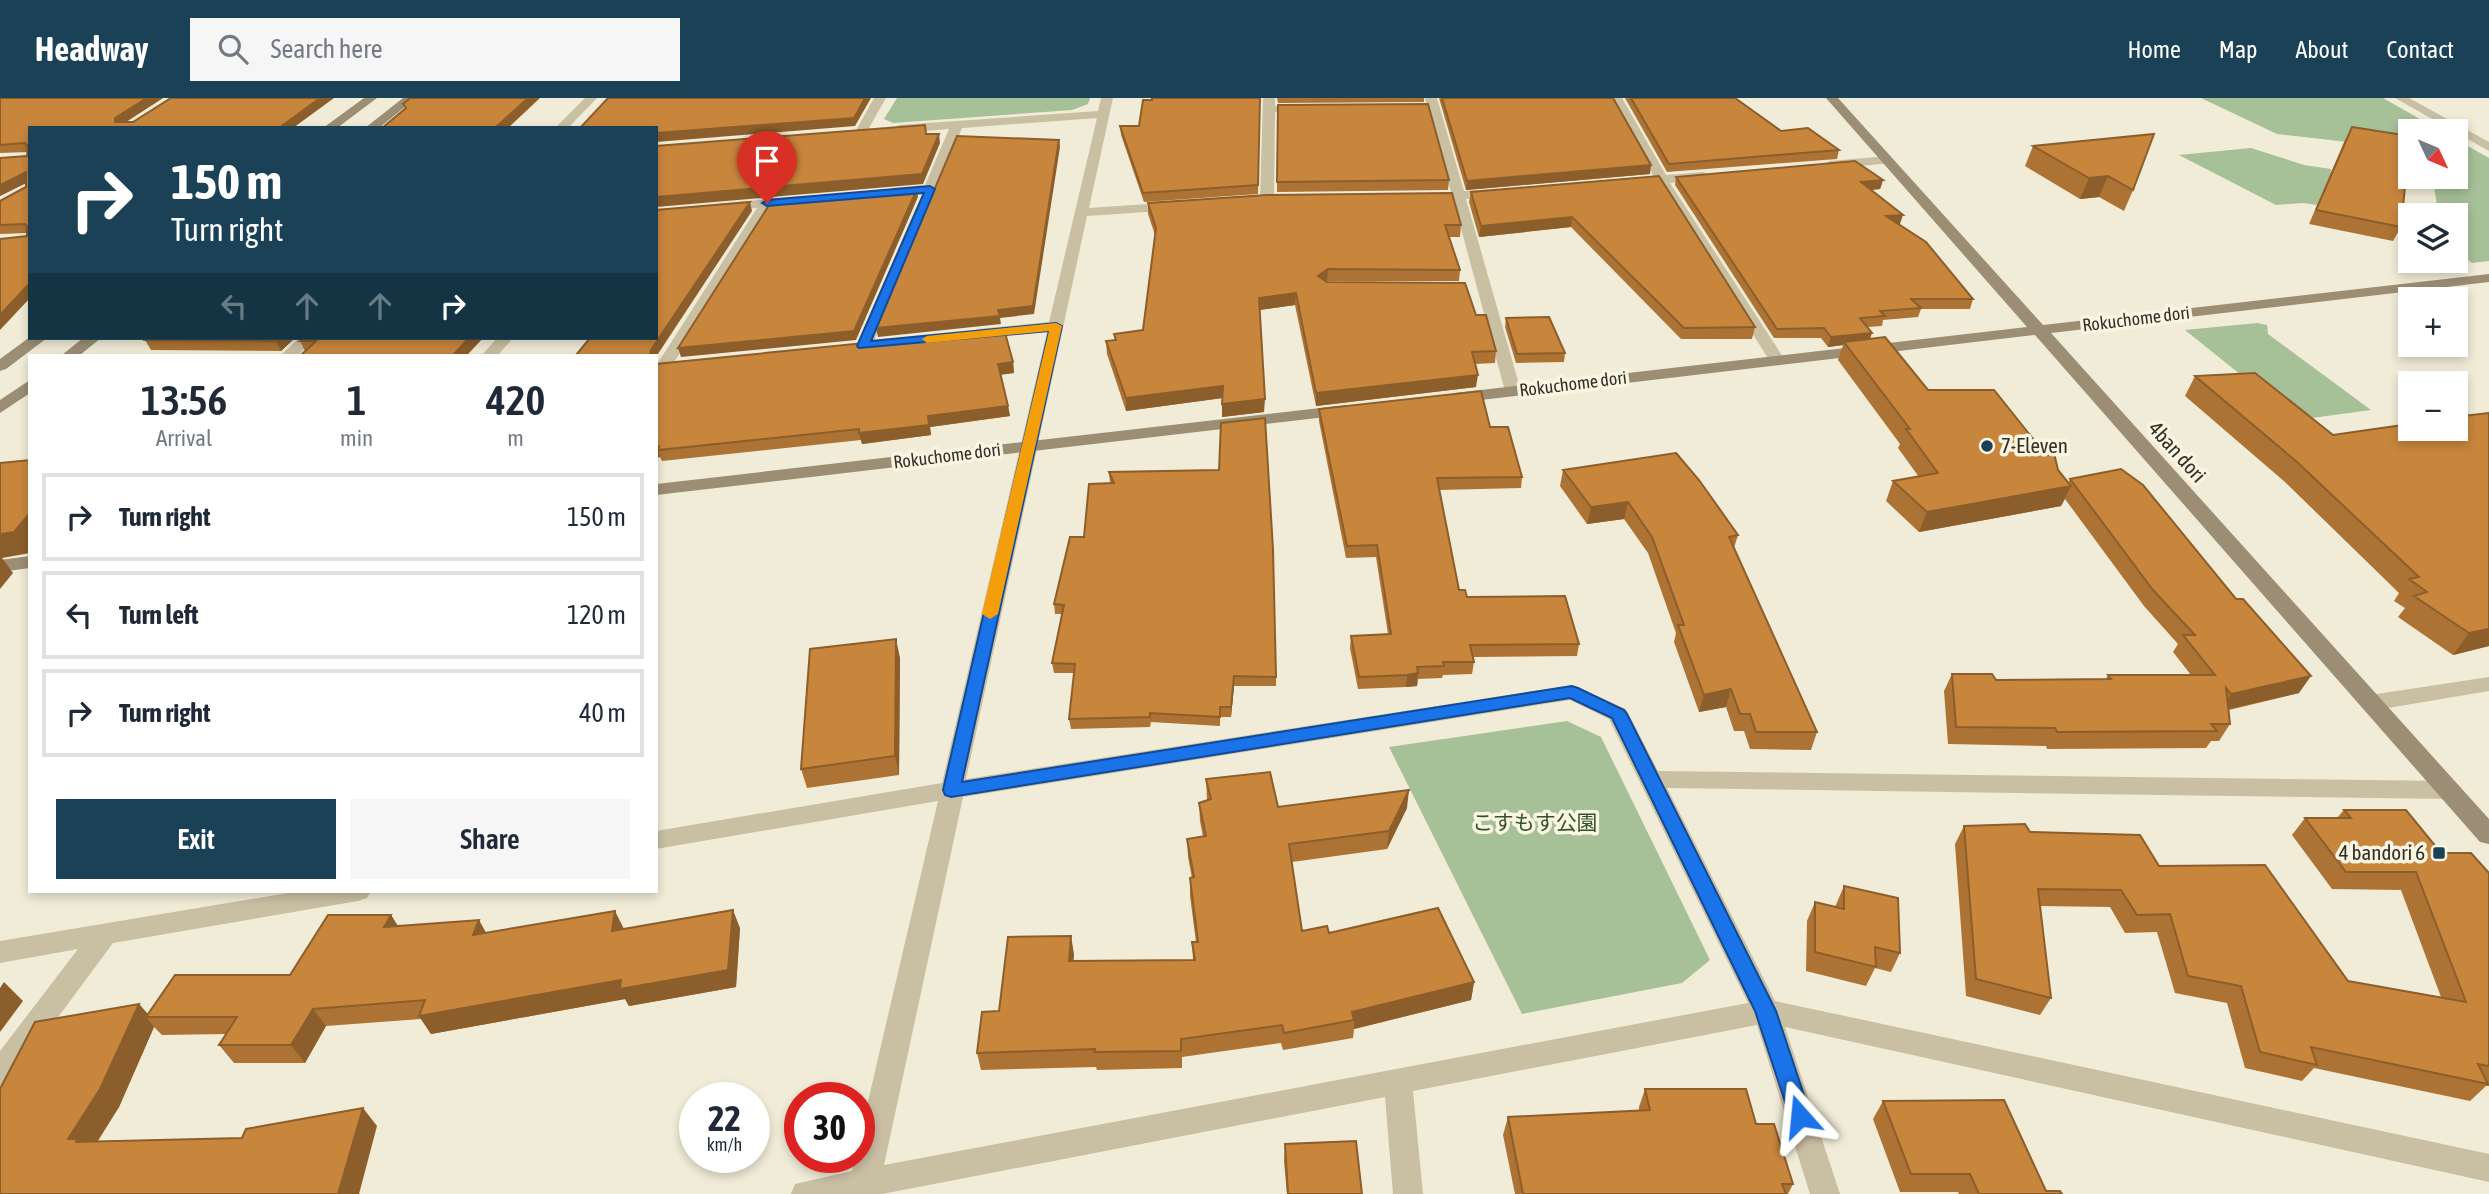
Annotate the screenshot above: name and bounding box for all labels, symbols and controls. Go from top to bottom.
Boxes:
search box [190,18,680,81]
text: Headway [35,30,148,68]
icon: search [214,30,252,68]
text: Search here [270,34,383,64]
text: Home [2127,36,2181,63]
text: Map [2219,36,2257,63]
text: About [2295,36,2348,63]
text: Contact [2386,36,2454,63]
north arrow [2398,119,2468,189]
map controls [2398,119,2468,441]
pin [737,131,797,203]
icon: arrive [748,142,786,180]
text: 150 m [171,153,282,209]
icon: right [56,154,147,245]
button: layers [2398,203,2468,273]
text: Turn right [171,211,284,248]
icon: left [215,287,253,325]
icon: ahead [288,287,326,325]
icon: ahead [361,287,399,325]
icon: right [434,287,472,325]
button: + [2398,287,2468,357]
street label: Rokuchome dori [2081,302,2191,336]
street label: Rokuchome dori [1518,367,1628,401]
button: − [2398,371,2468,441]
text: 13:56 [141,376,227,424]
text: 1 [347,376,366,424]
text: 420 [486,376,545,424]
street label: 4ban dori [2144,416,2211,487]
text: Arrival [156,425,212,451]
text: min [340,425,373,451]
text: m [507,425,524,451]
place label: 7-Eleven [2001,433,2068,457]
marker: 7-Eleven [1979,438,1995,454]
street label: Rokuchome dori [892,439,1002,473]
icon: right [60,498,98,536]
text: Turn right [119,502,210,532]
text: 150 m [567,502,626,532]
icon: left [60,596,98,634]
text: Turn left [119,600,199,630]
text: 120 m [567,600,626,630]
icon: right [60,694,98,732]
text: Turn right [119,698,210,728]
text: 40 m [579,698,626,728]
button: Exit [56,799,336,879]
button: Share [350,799,630,879]
park label: こすもす公園 [1472,810,1598,834]
place label: 4 bandori 6 [2339,840,2425,864]
marker: 4 bandori 6 [2431,845,2447,861]
position arrow [1763,1079,1837,1153]
speed limit sign: 30 [784,1082,875,1173]
text: 22 [708,1098,741,1138]
text: km/h [707,1134,742,1155]

